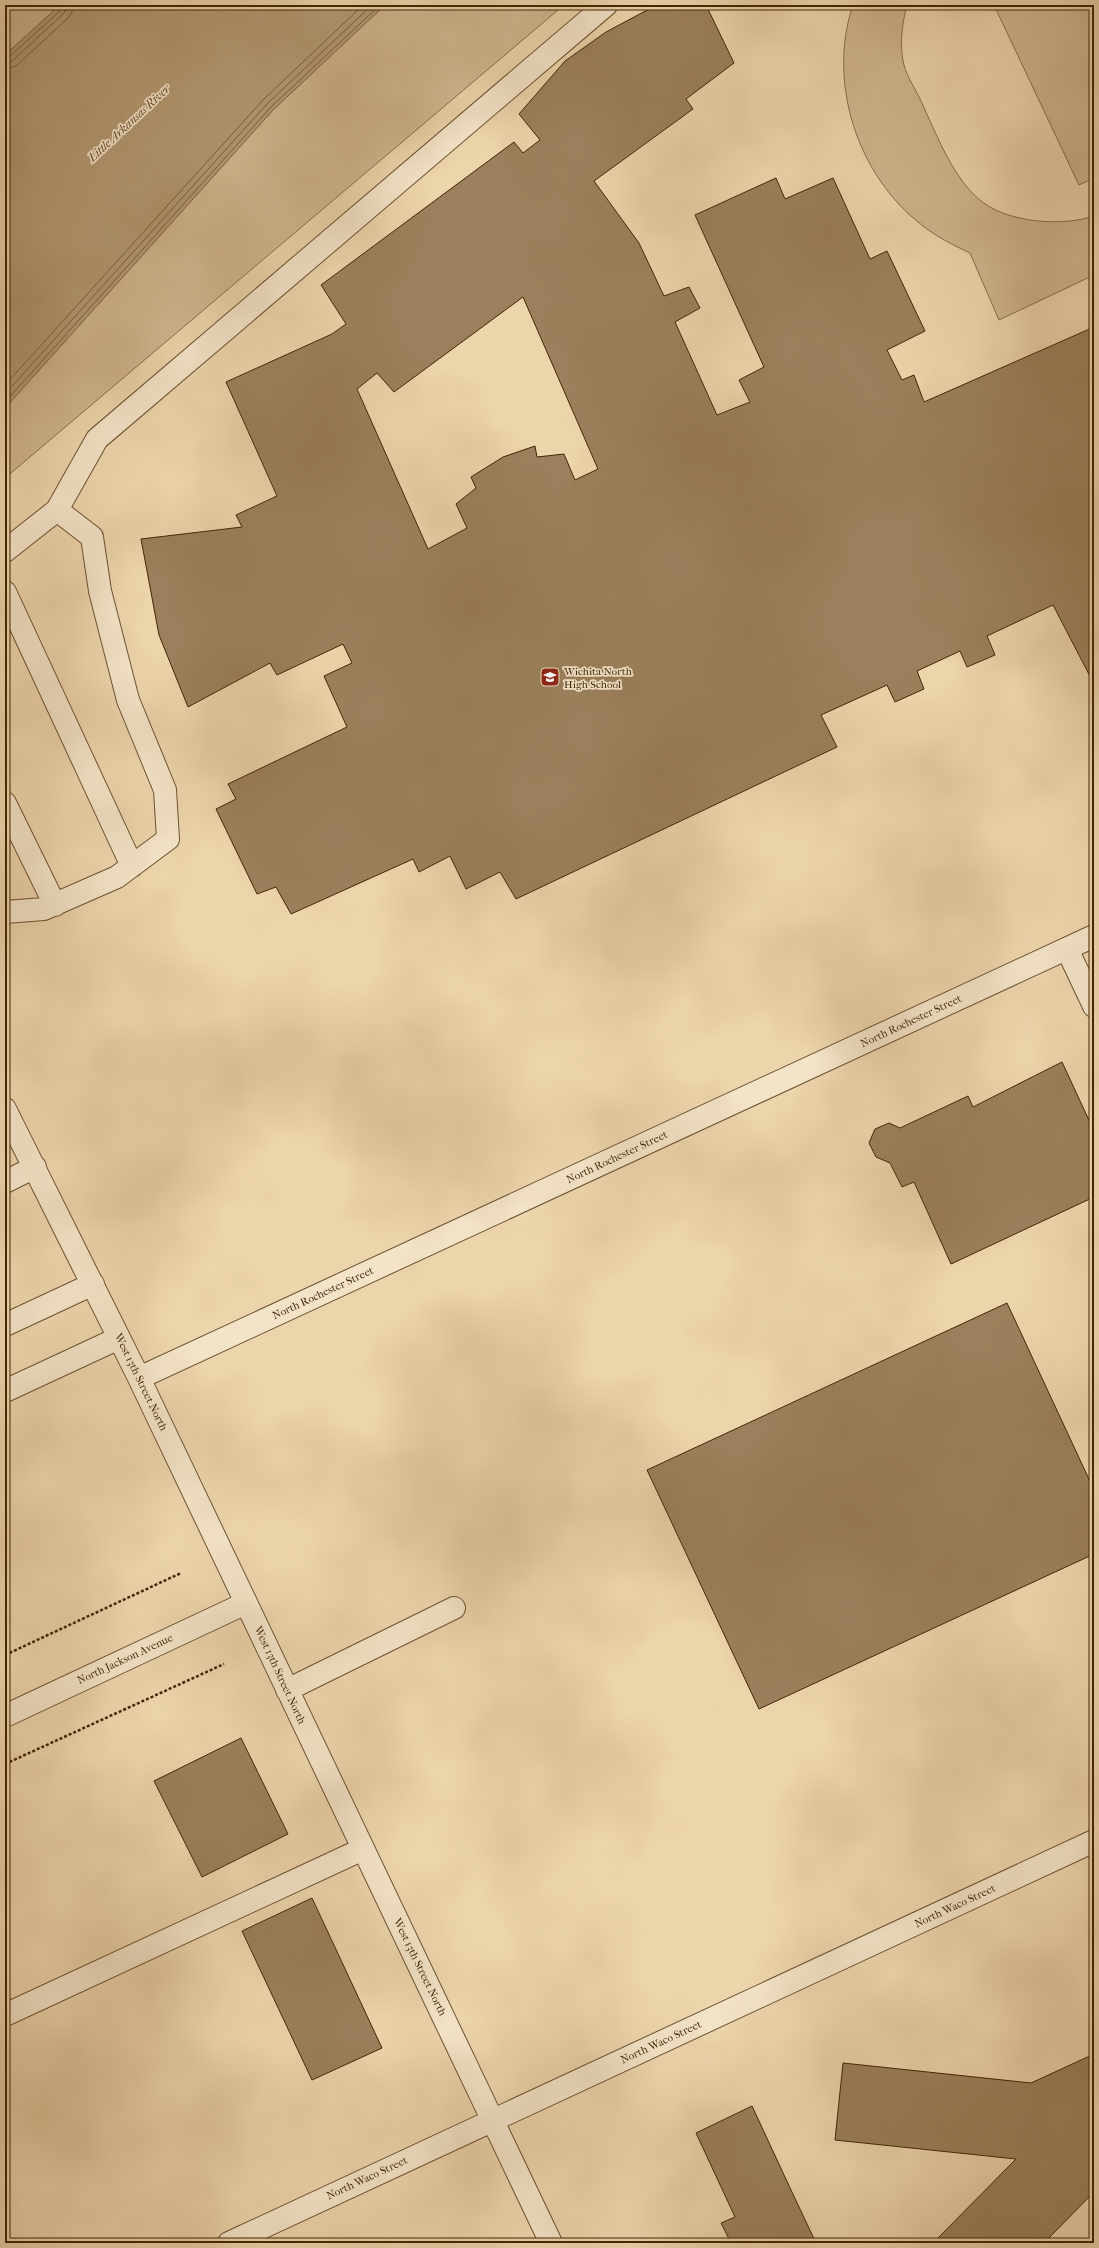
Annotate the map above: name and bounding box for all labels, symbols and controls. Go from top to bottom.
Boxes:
water label: Little Arkansas River [85,80,174,165]
place label: Wichita North High School [563,665,633,691]
school or university icon: Wichita North High School [539,666,561,688]
street label: North Rochester Street [858,992,964,1050]
street label: North Rochester Street [564,1128,670,1186]
street label: North Rochester Street [270,1264,376,1322]
street label: West 13th Street North [111,1330,171,1434]
street label: West 13th Street North [251,1623,309,1727]
street label: North Jackson Avenue [75,1631,175,1687]
street label: North Waco Street [912,1882,998,1930]
street label: West 13th Street North [390,1915,450,2019]
street label: North Waco Street [618,2018,704,2066]
street label: North Waco Street [324,2154,410,2202]

